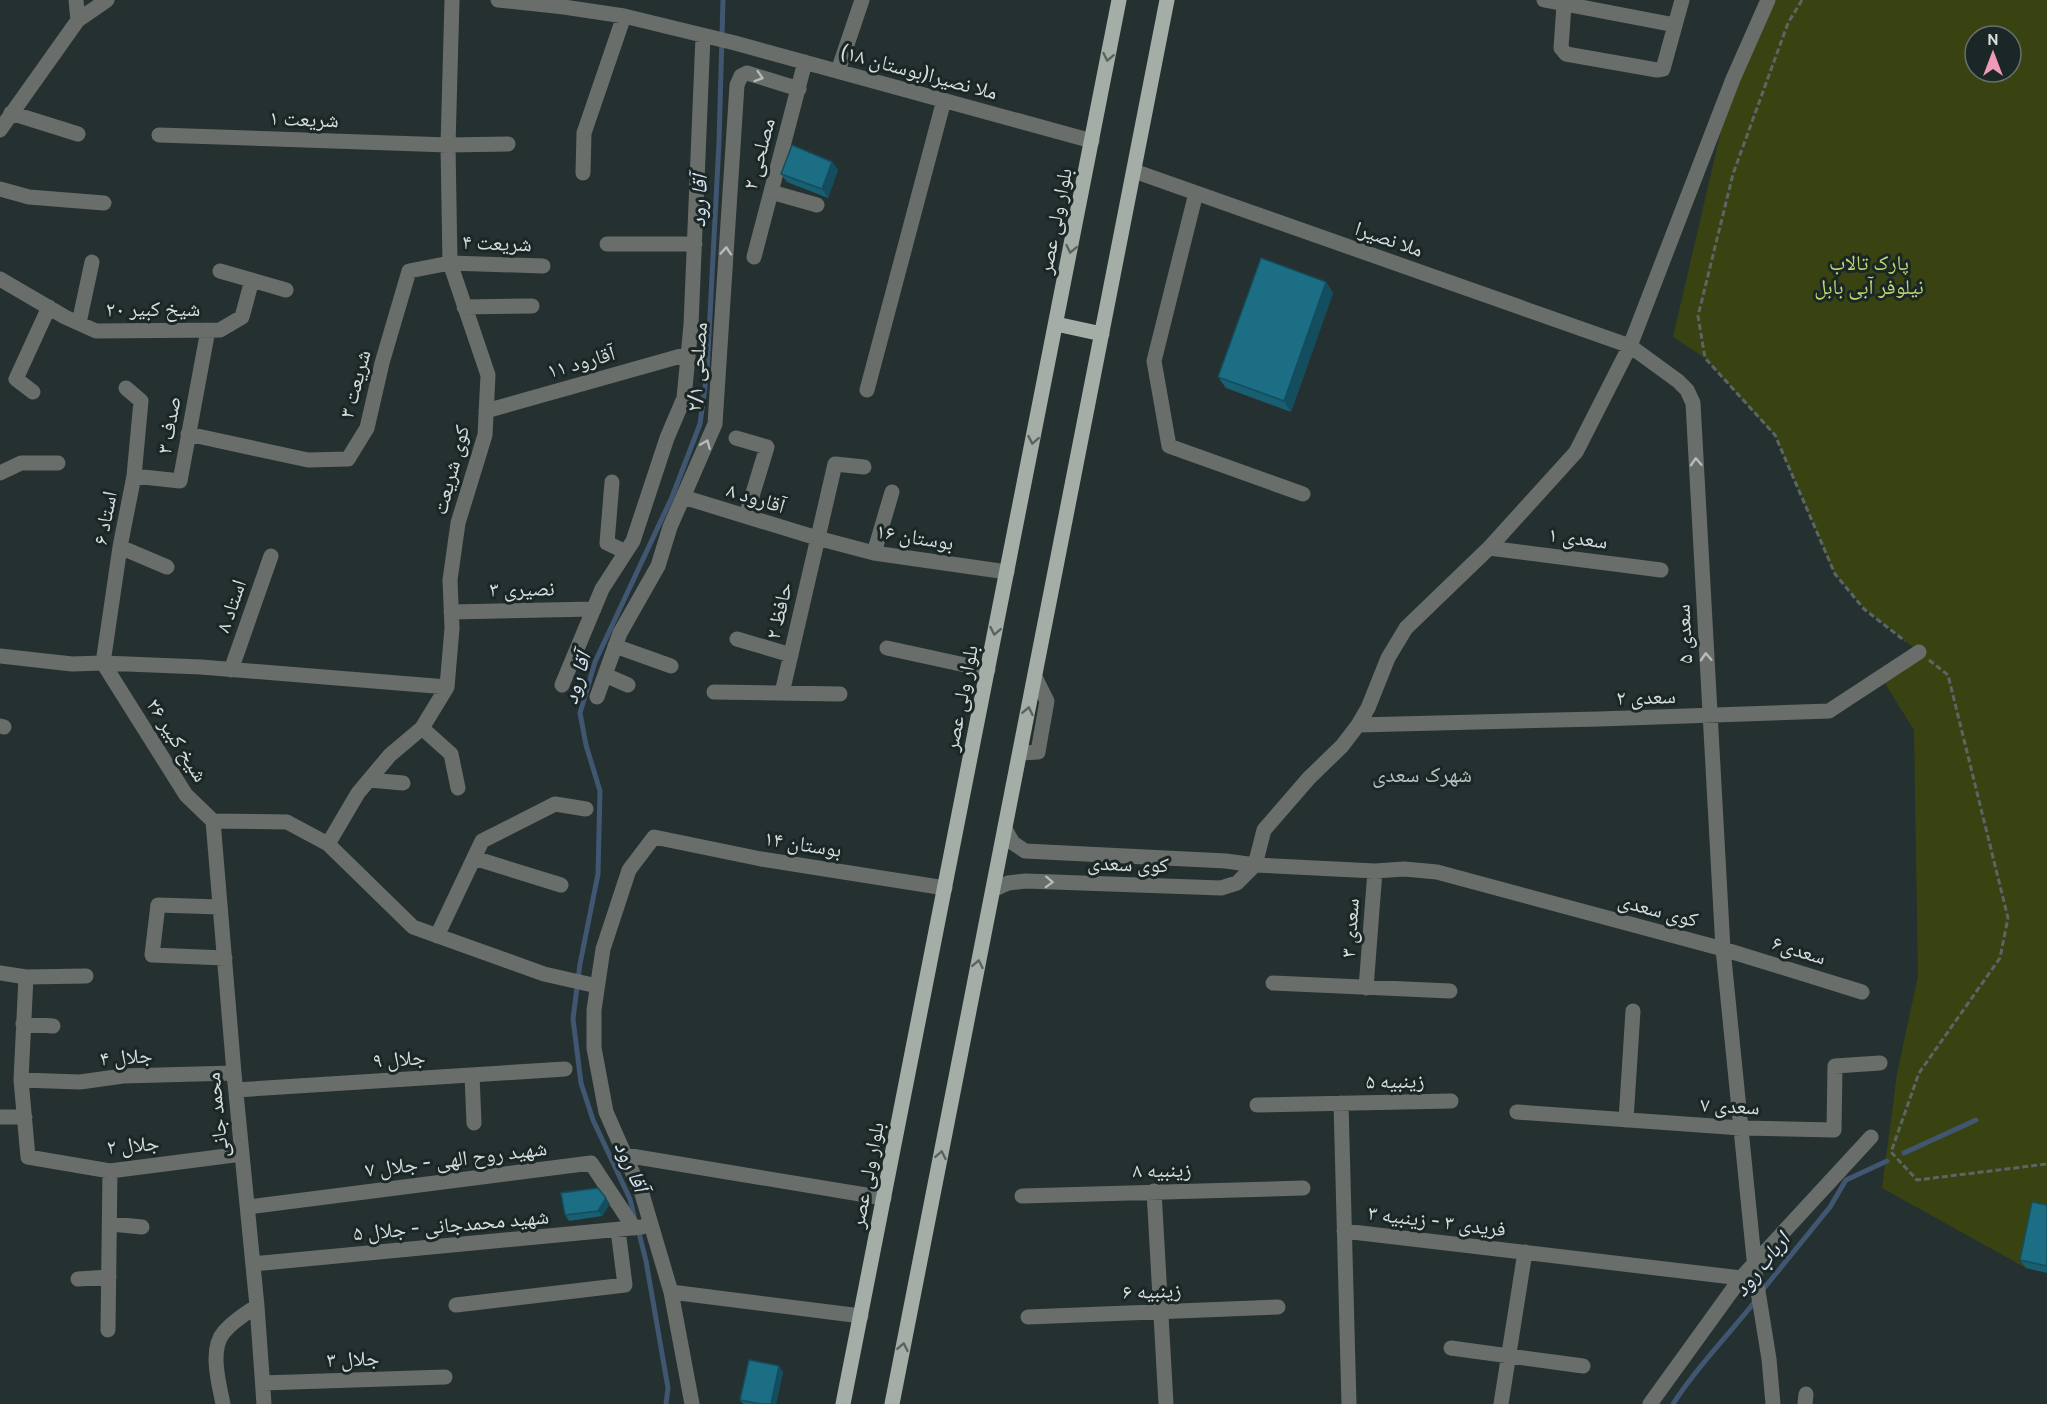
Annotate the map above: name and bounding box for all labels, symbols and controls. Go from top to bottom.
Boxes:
north arrow [1963,24,2023,84]
text: N [1987,30,1999,49]
street label: ملا نصیرا(بوستان ۱۸) [838,39,1000,105]
one-way arrow [1102,52,1115,62]
one-way arrow [753,70,764,82]
street label: شریعت ۱ [269,105,339,132]
street label: مصلحی ۲ [737,115,781,193]
street label: بلوار ولی عصر [1032,166,1078,277]
water label: آقا رود [684,169,713,228]
street label: ملا نصیرا [1352,215,1426,262]
street label: شریعت ۴ [462,229,532,256]
one-way arrow [1065,243,1078,253]
one-way arrow [719,246,732,255]
park label: پارک تالاب نیلوفر آبی بابل [1814,250,1924,300]
street label: شیخ کبیر ۲۰ [106,296,200,322]
street label: مصلحی ۲/۱ [681,321,713,413]
street label: آقارود ۱۱ [544,340,618,383]
street label: شریعت ۳ [333,347,376,421]
street label: صدف ۳ [151,394,186,456]
street label: کوی شریعت [427,422,475,517]
one-way arrow [1027,435,1040,445]
one-way arrow [699,439,711,450]
one-way arrow [1689,458,1702,467]
street label: آقارود ۸ [724,477,789,518]
street label: استاد ۶ [87,489,122,547]
street label: بوستان ۱۶ [875,518,956,555]
street label: سعدی ۱ [1547,521,1609,554]
street label: نصیری ۳ [489,575,555,602]
street label: استاد ۸ [210,576,251,636]
street label: حافظ ۲ [760,580,797,642]
street label: سعدی ۵ [1669,604,1698,664]
one-way arrow [989,626,1002,636]
street label: بلوار ولی عصر [938,643,984,754]
water label: آقا رود [556,644,598,707]
one-way arrow [1700,652,1713,661]
street label: سعدی ۲ [1616,683,1676,710]
street label: شیخ کبیر ۲۶ [140,693,214,787]
one-way arrow [1021,706,1034,716]
district label: شهرک سعدی [1372,761,1472,788]
street label: بوستان ۱۴ [763,825,844,862]
street label: کوی سعدی [1087,850,1170,877]
one-way arrow [1045,876,1054,888]
street label: کوی سعدی [1615,887,1701,932]
street label: سعدی ۳ [1335,897,1364,959]
street label: سعدی۶ [1769,930,1829,969]
one-way arrow [971,959,984,969]
street label: جلال ۴ [99,1042,153,1071]
street label: جلال ۹ [372,1044,426,1073]
street label: زینبیه ۵ [1365,1067,1425,1094]
street label: محمد جانی [200,1071,234,1159]
street label: سعدی ۷ [1700,1091,1760,1120]
street label: بلوار ولی عصر [844,1120,890,1231]
street label: جلال ۲ [106,1130,160,1159]
street label: شهید روح الهی - جلال ۷ [364,1135,548,1183]
water label: آقا رود [609,1137,657,1201]
one-way arrow [934,1151,947,1161]
street label: زینبیه ۸ [1132,1156,1192,1183]
street label: فریدی ۳ - زینبیه ۳ [1367,1200,1507,1241]
street label: شهید محمدجانی - جلال ۵ [352,1203,550,1247]
water label: ارباب رود [1727,1225,1796,1302]
street label: زینبیه ۶ [1122,1277,1182,1304]
one-way arrow [896,1342,909,1352]
street label: جلال ۳ [326,1345,380,1372]

